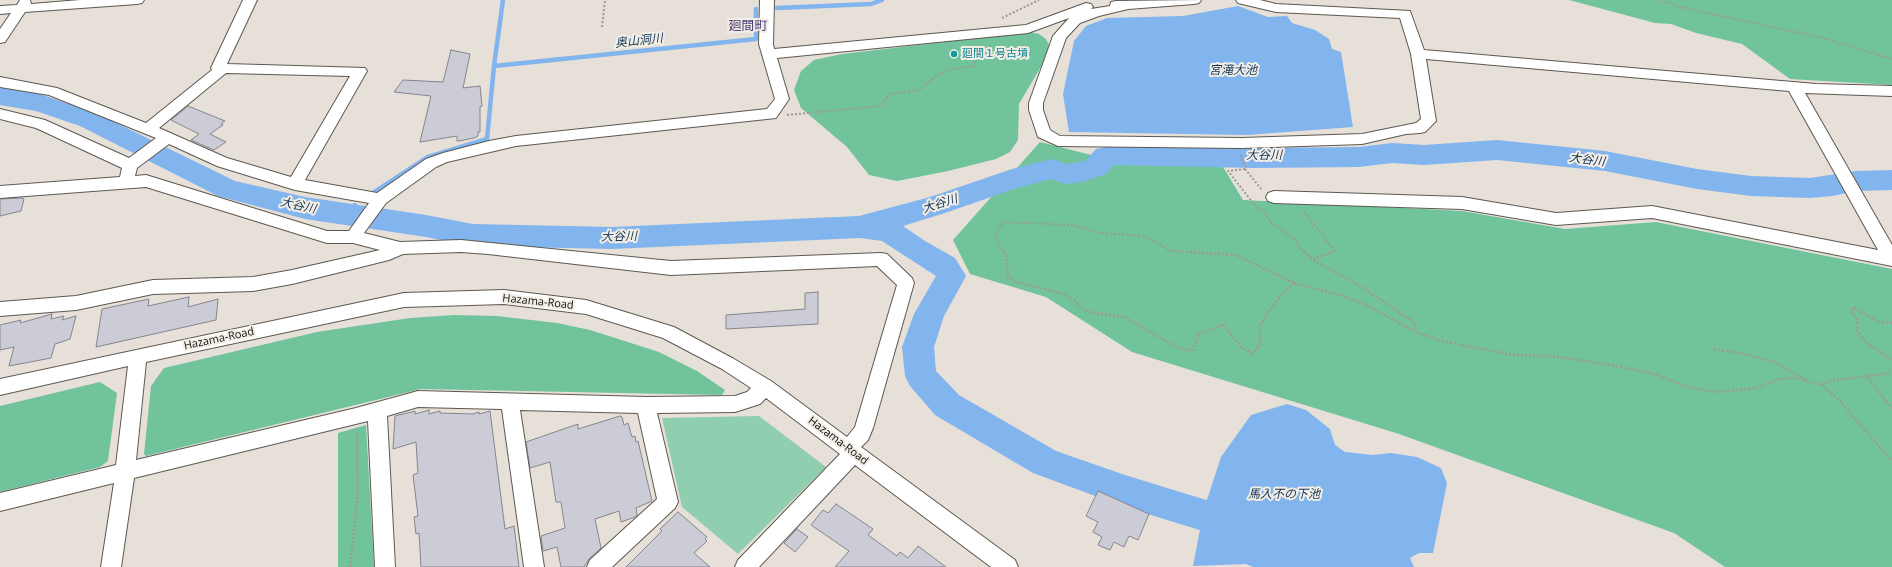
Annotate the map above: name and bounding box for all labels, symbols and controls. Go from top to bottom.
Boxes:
district label: 廻間町 [729,18,767,34]
water label: 奥山洞川 [614,31,664,51]
place label: 廻間１号古墳 [962,47,1028,61]
marker: 廻間１号古墳 [949,49,959,59]
water label: 宮滝大池 [1209,64,1257,78]
water label: 大谷川 [1246,149,1282,163]
water label: 大谷川 [1568,151,1606,169]
water label: 大谷川 [921,192,959,216]
water label: 大谷川 [279,195,317,217]
water label: 大谷川 [601,229,637,245]
street label: Hazama-Road [502,292,574,312]
street label: Hazama-Road [183,325,255,353]
street label: Hazama-Road [805,414,871,468]
water label: 馬入不の下池 [1248,488,1320,502]

